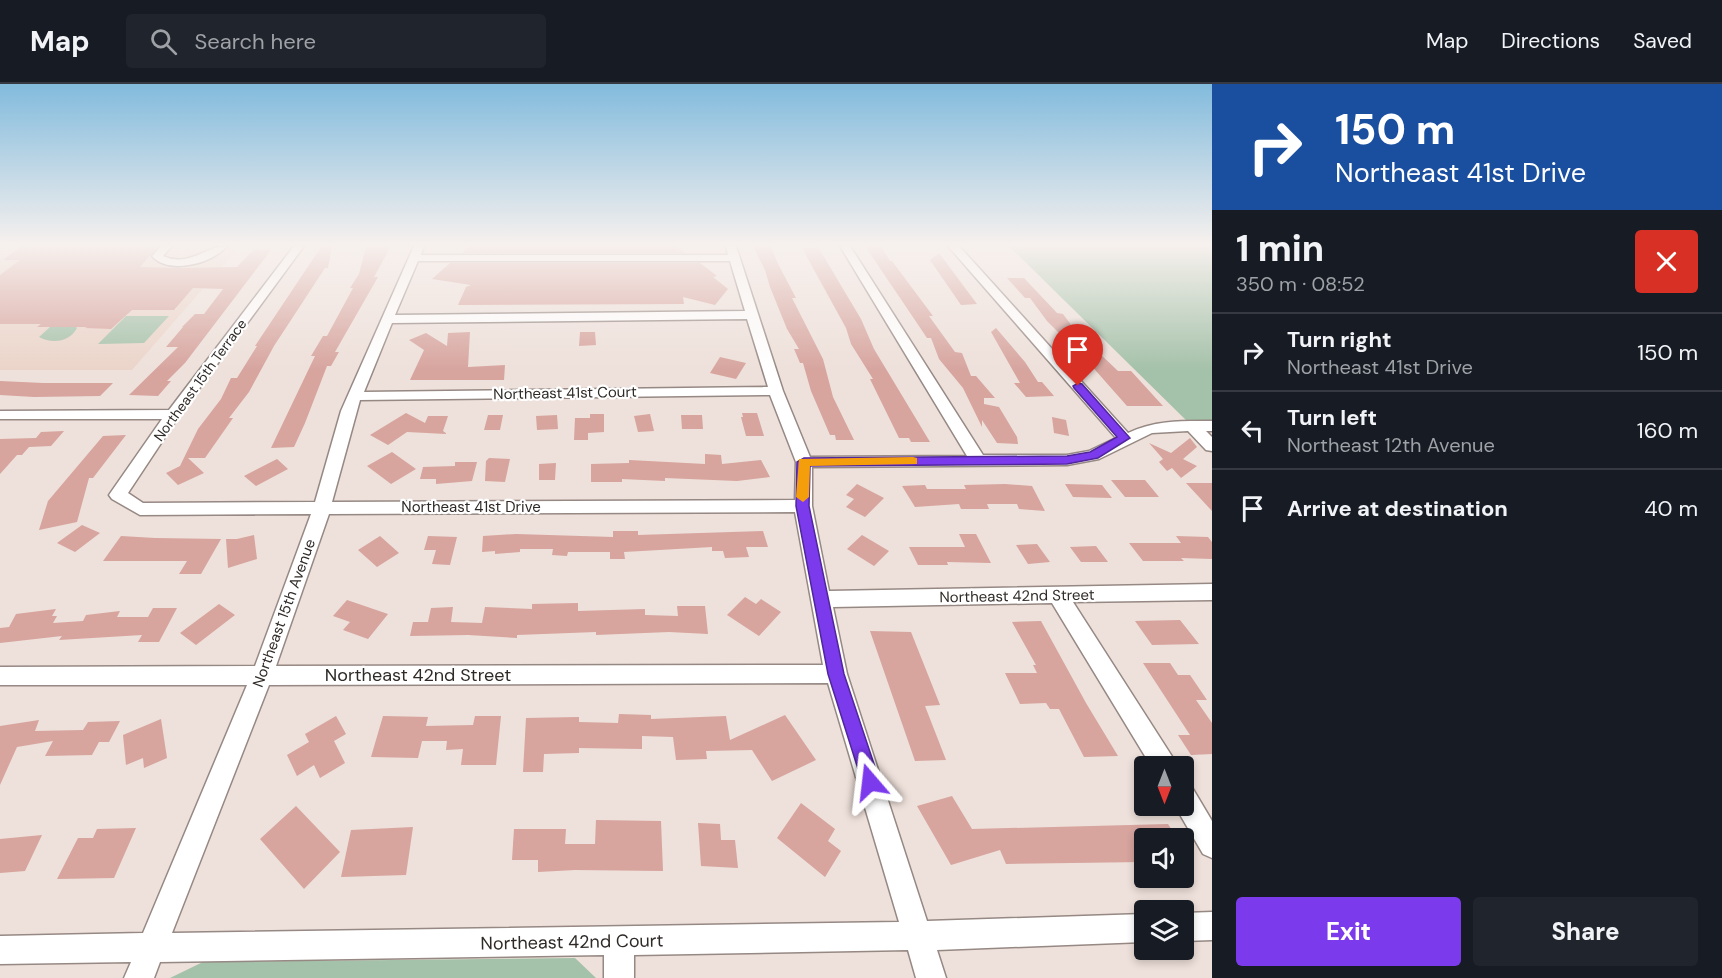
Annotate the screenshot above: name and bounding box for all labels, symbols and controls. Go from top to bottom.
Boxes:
search box [126,14,546,68]
text: Map [30,23,90,60]
icon: search [147,25,180,58]
text: Search here [195,27,316,56]
text: Map [1426,27,1468,55]
text: Directions [1501,27,1600,55]
text: Saved [1633,27,1692,55]
text: 150 m [1335,102,1455,157]
icon: right [1236,108,1314,186]
text: Northeast 41st Drive [1335,155,1586,190]
text: 1 min [1236,225,1324,272]
button: close [1635,230,1698,293]
text: 350 m · 08:52 [1236,271,1365,297]
street label: Northeast 15th Terrace [150,315,250,445]
pin [1052,324,1103,386]
text: Turn right [1287,325,1392,354]
icon: arrive [1061,333,1094,366]
icon: right [1236,336,1269,369]
text: 150 m [1637,338,1698,367]
text: Northeast 41st Drive [1287,354,1473,380]
street label: Northeast 41st Court [493,382,637,404]
text: Turn left [1287,403,1377,432]
icon: left [1236,414,1269,447]
text: 160 m [1637,416,1698,445]
text: Northeast 12th Avenue [1287,432,1495,458]
icon: arrive [1236,492,1269,525]
text: Arrive at destination [1287,494,1508,523]
text: 40 m [1644,494,1698,523]
street label: Northeast 41st Drive [401,497,541,517]
street label: Northeast 15th Avenue [248,536,320,690]
street label: Northeast 42nd Street [939,585,1095,607]
street label: Northeast 42nd Street [325,663,511,687]
position arrow [838,750,902,814]
north arrow [1134,756,1194,816]
map controls [1134,756,1194,960]
button: sound [1134,828,1194,888]
button: Exit [1236,897,1461,966]
button: Share [1473,897,1698,966]
button: layers [1134,900,1194,960]
street label: Northeast 42nd Court [480,928,664,956]

